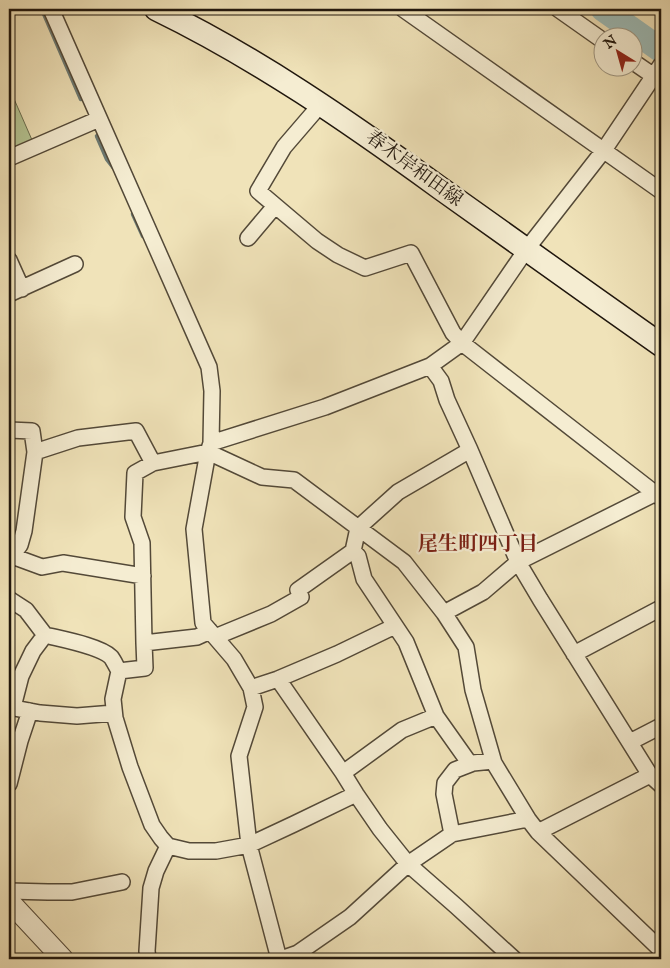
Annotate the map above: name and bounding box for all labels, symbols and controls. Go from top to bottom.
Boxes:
north arrow [592,28,642,78]
text: N [600,32,621,54]
street label: 春木岸和田線 [361,126,467,212]
district label: 尾生町四丁目 [418,532,538,557]

